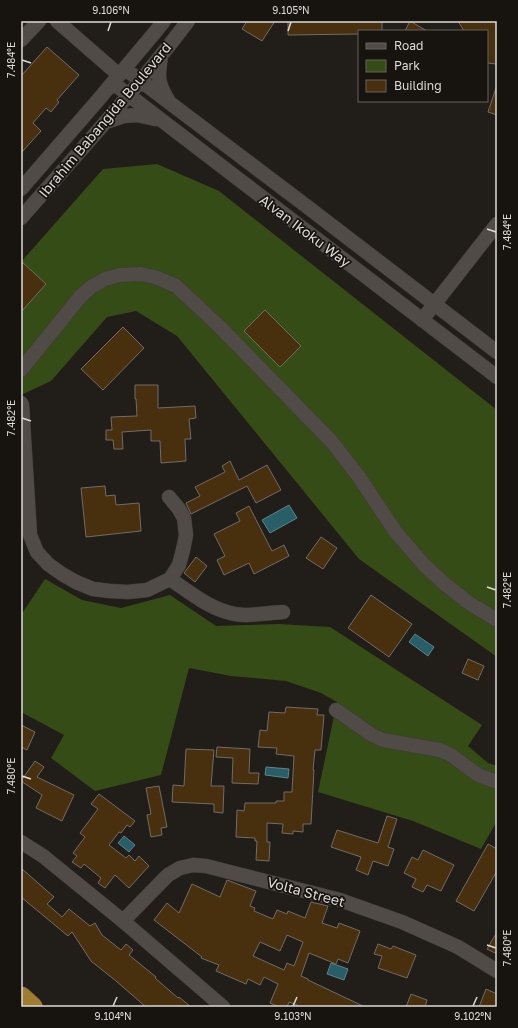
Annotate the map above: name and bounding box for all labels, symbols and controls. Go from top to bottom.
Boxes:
text: 9.106°N [92,4,130,16]
text: 9.105°N [272,4,310,16]
legend [358,30,488,102]
text: Road [394,38,423,53]
street label: Ibrahim Babangida Boulevard [35,39,174,201]
text: 7.484°E [5,42,17,78]
text: Park [394,58,420,73]
text: Building [394,78,442,93]
street label: Alvan Ikoku Way [256,191,354,270]
text: 7.484°E [501,214,513,250]
text: 7.482°E [5,400,17,436]
text: 7.482°E [501,572,513,608]
text: 7.480°E [5,758,17,794]
street label: Volta Street [265,873,347,910]
text: 7.480°E [501,930,513,966]
text: 9.104°N [94,1010,132,1022]
text: 9.103°N [274,1010,312,1022]
text: 9.102°N [454,1010,492,1022]

